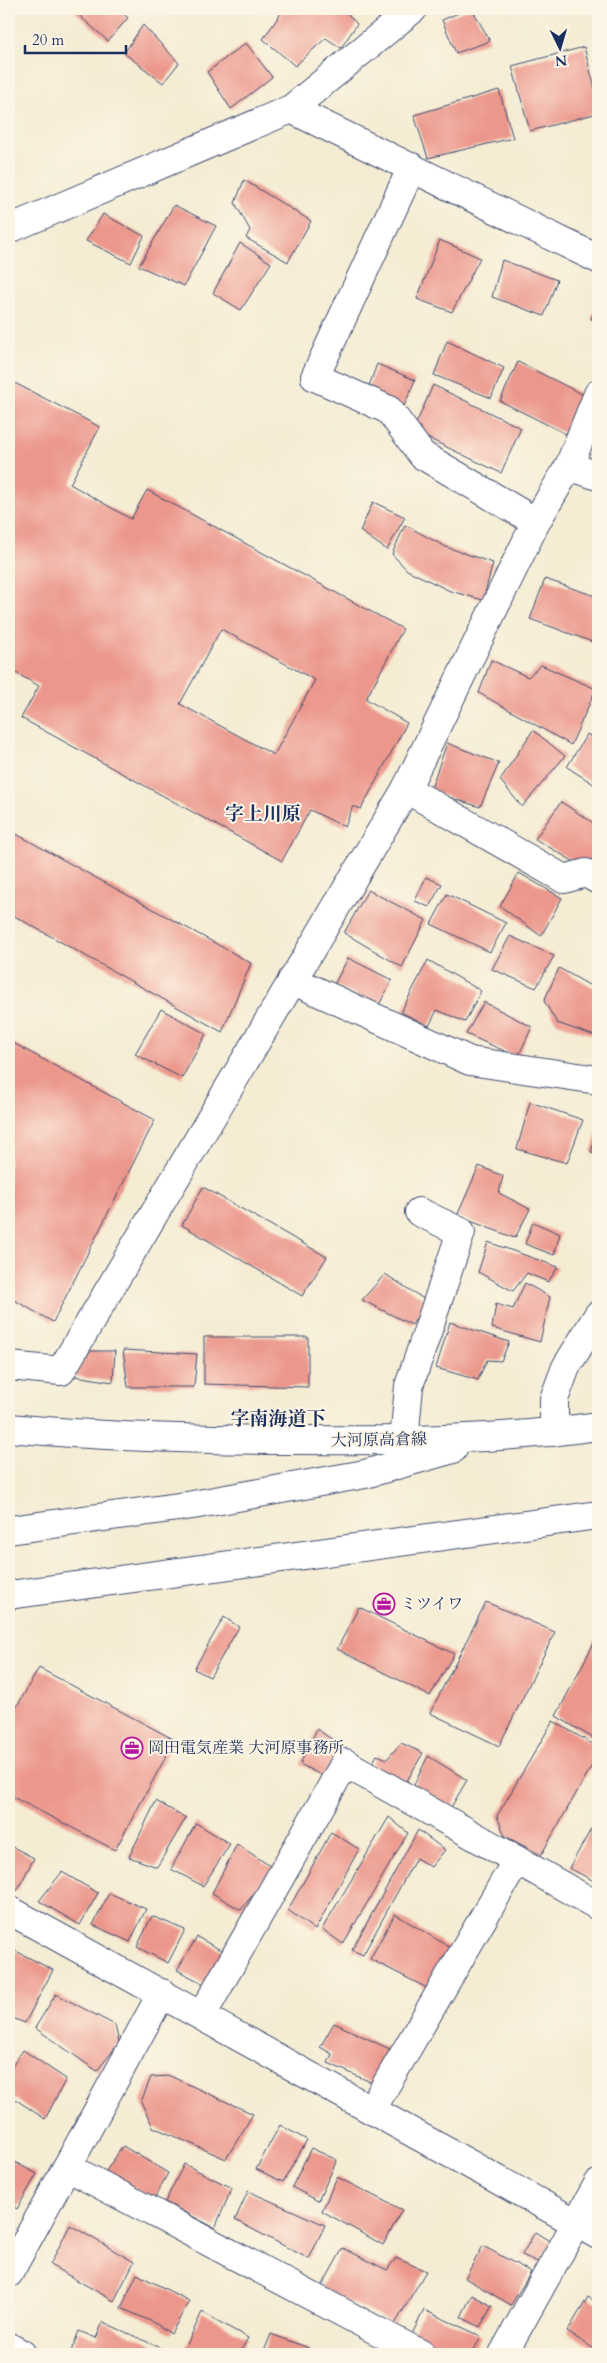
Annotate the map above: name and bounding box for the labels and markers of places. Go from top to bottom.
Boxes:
office icon: ミツイワ [372,1592,396,1616]
place label: ミツイワ [400,1593,463,1615]
office icon: 岡田電気産業 大河原事務所 [120,1736,144,1760]
place label: 岡田電気産業 大河原事務所 [148,1737,344,1759]

